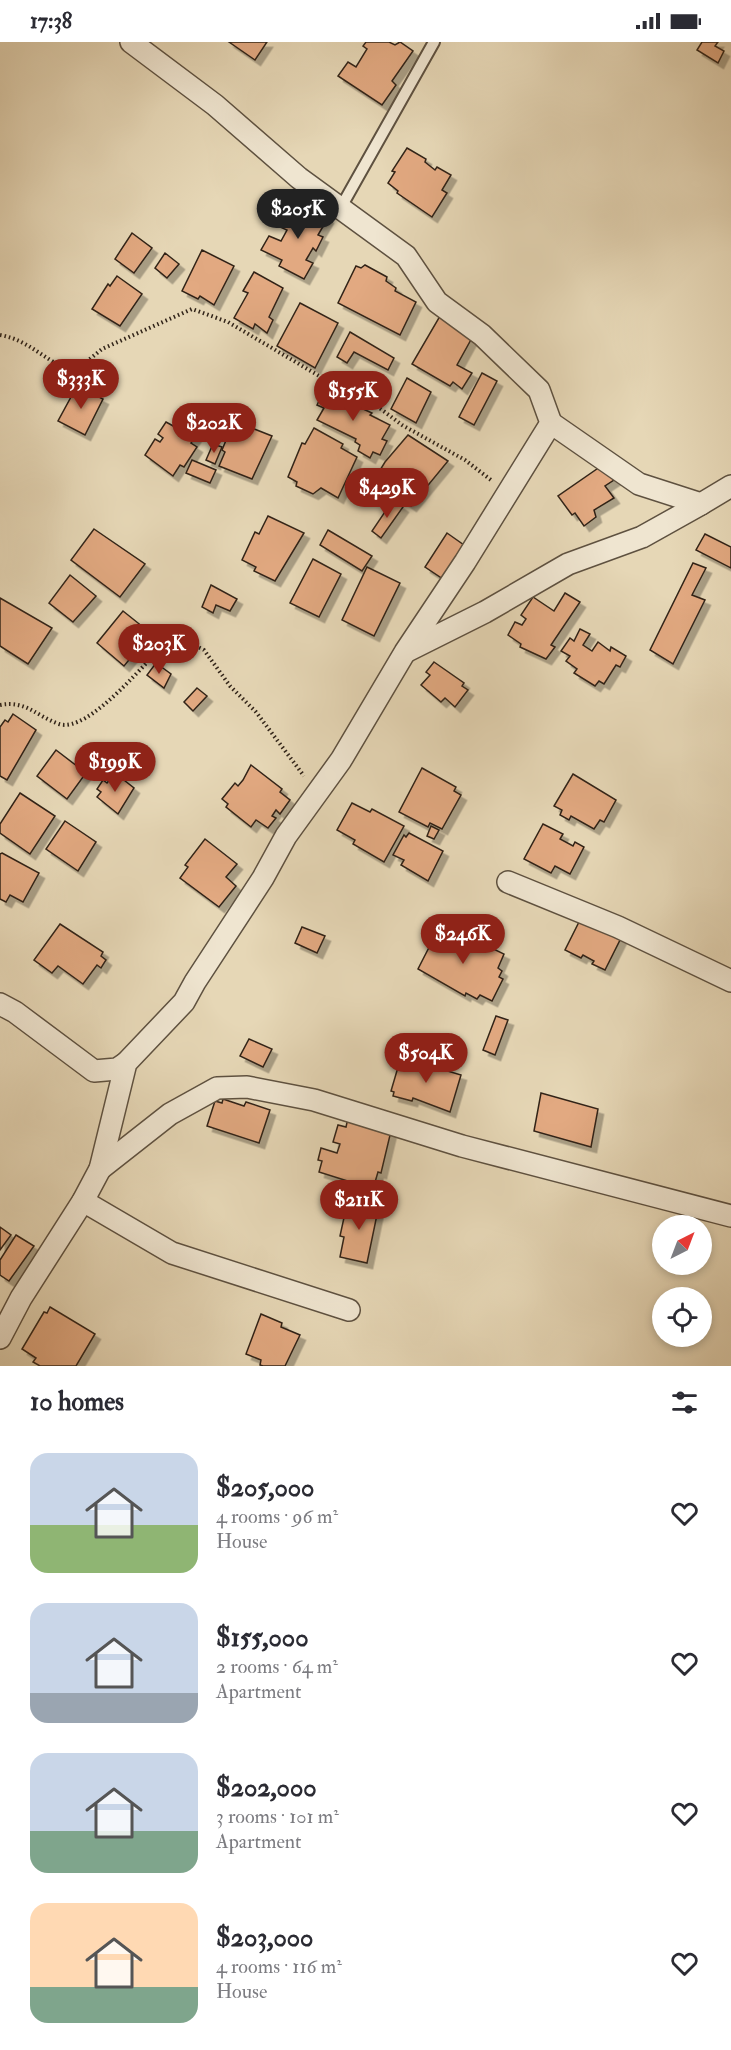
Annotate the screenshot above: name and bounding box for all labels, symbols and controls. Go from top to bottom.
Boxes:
text: 17:38 [30,7,72,35]
pin: $205K [256,189,340,240]
text: $205K [271,196,325,221]
pin: $333K [39,359,123,410]
text: $333K [57,366,105,391]
pin: $155K [311,371,395,422]
text: $155K [328,378,378,403]
pin: $202K [172,403,256,454]
text: $202K [186,410,242,435]
pin: $429K [345,468,429,519]
text: $429K [359,475,415,500]
pin: $203K [117,624,201,675]
text: $203K [132,631,186,656]
pin: $199K [73,742,157,793]
text: $199K [89,749,141,774]
pin: $246K [421,914,505,965]
text: $246K [435,921,491,946]
pin: $504K [384,1033,468,1084]
text: $504K [399,1040,453,1065]
pin: $211K [317,1180,401,1231]
text: $211K [334,1187,384,1212]
north arrow [652,1215,712,1275]
map controls [652,1215,712,1347]
button: locate [652,1287,712,1347]
text: 10 homes [30,1386,124,1418]
icon: filters [668,1386,701,1419]
text: $205,000 [216,1472,314,1504]
icon: home [78,1477,150,1549]
icon: heart [668,1497,701,1530]
text: 4 rooms · 96 m² [216,1504,338,1529]
text: House [216,1529,267,1554]
text: $155,000 [216,1622,309,1654]
icon: home [78,1627,150,1699]
icon: heart [668,1647,701,1680]
text: 2 rooms · 64 m² [216,1654,338,1679]
text: Apartment [216,1679,301,1704]
text: $202,000 [216,1772,317,1804]
icon: home [78,1777,150,1849]
icon: heart [668,1797,701,1830]
text: 3 rooms · 101 m² [216,1804,339,1829]
text: Apartment [216,1829,301,1854]
text: $203,000 [216,1922,313,1954]
icon: home [78,1927,150,1999]
icon: heart [668,1947,701,1980]
text: 4 rooms · 116 m² [216,1954,342,1979]
text: House [216,1979,267,2004]

